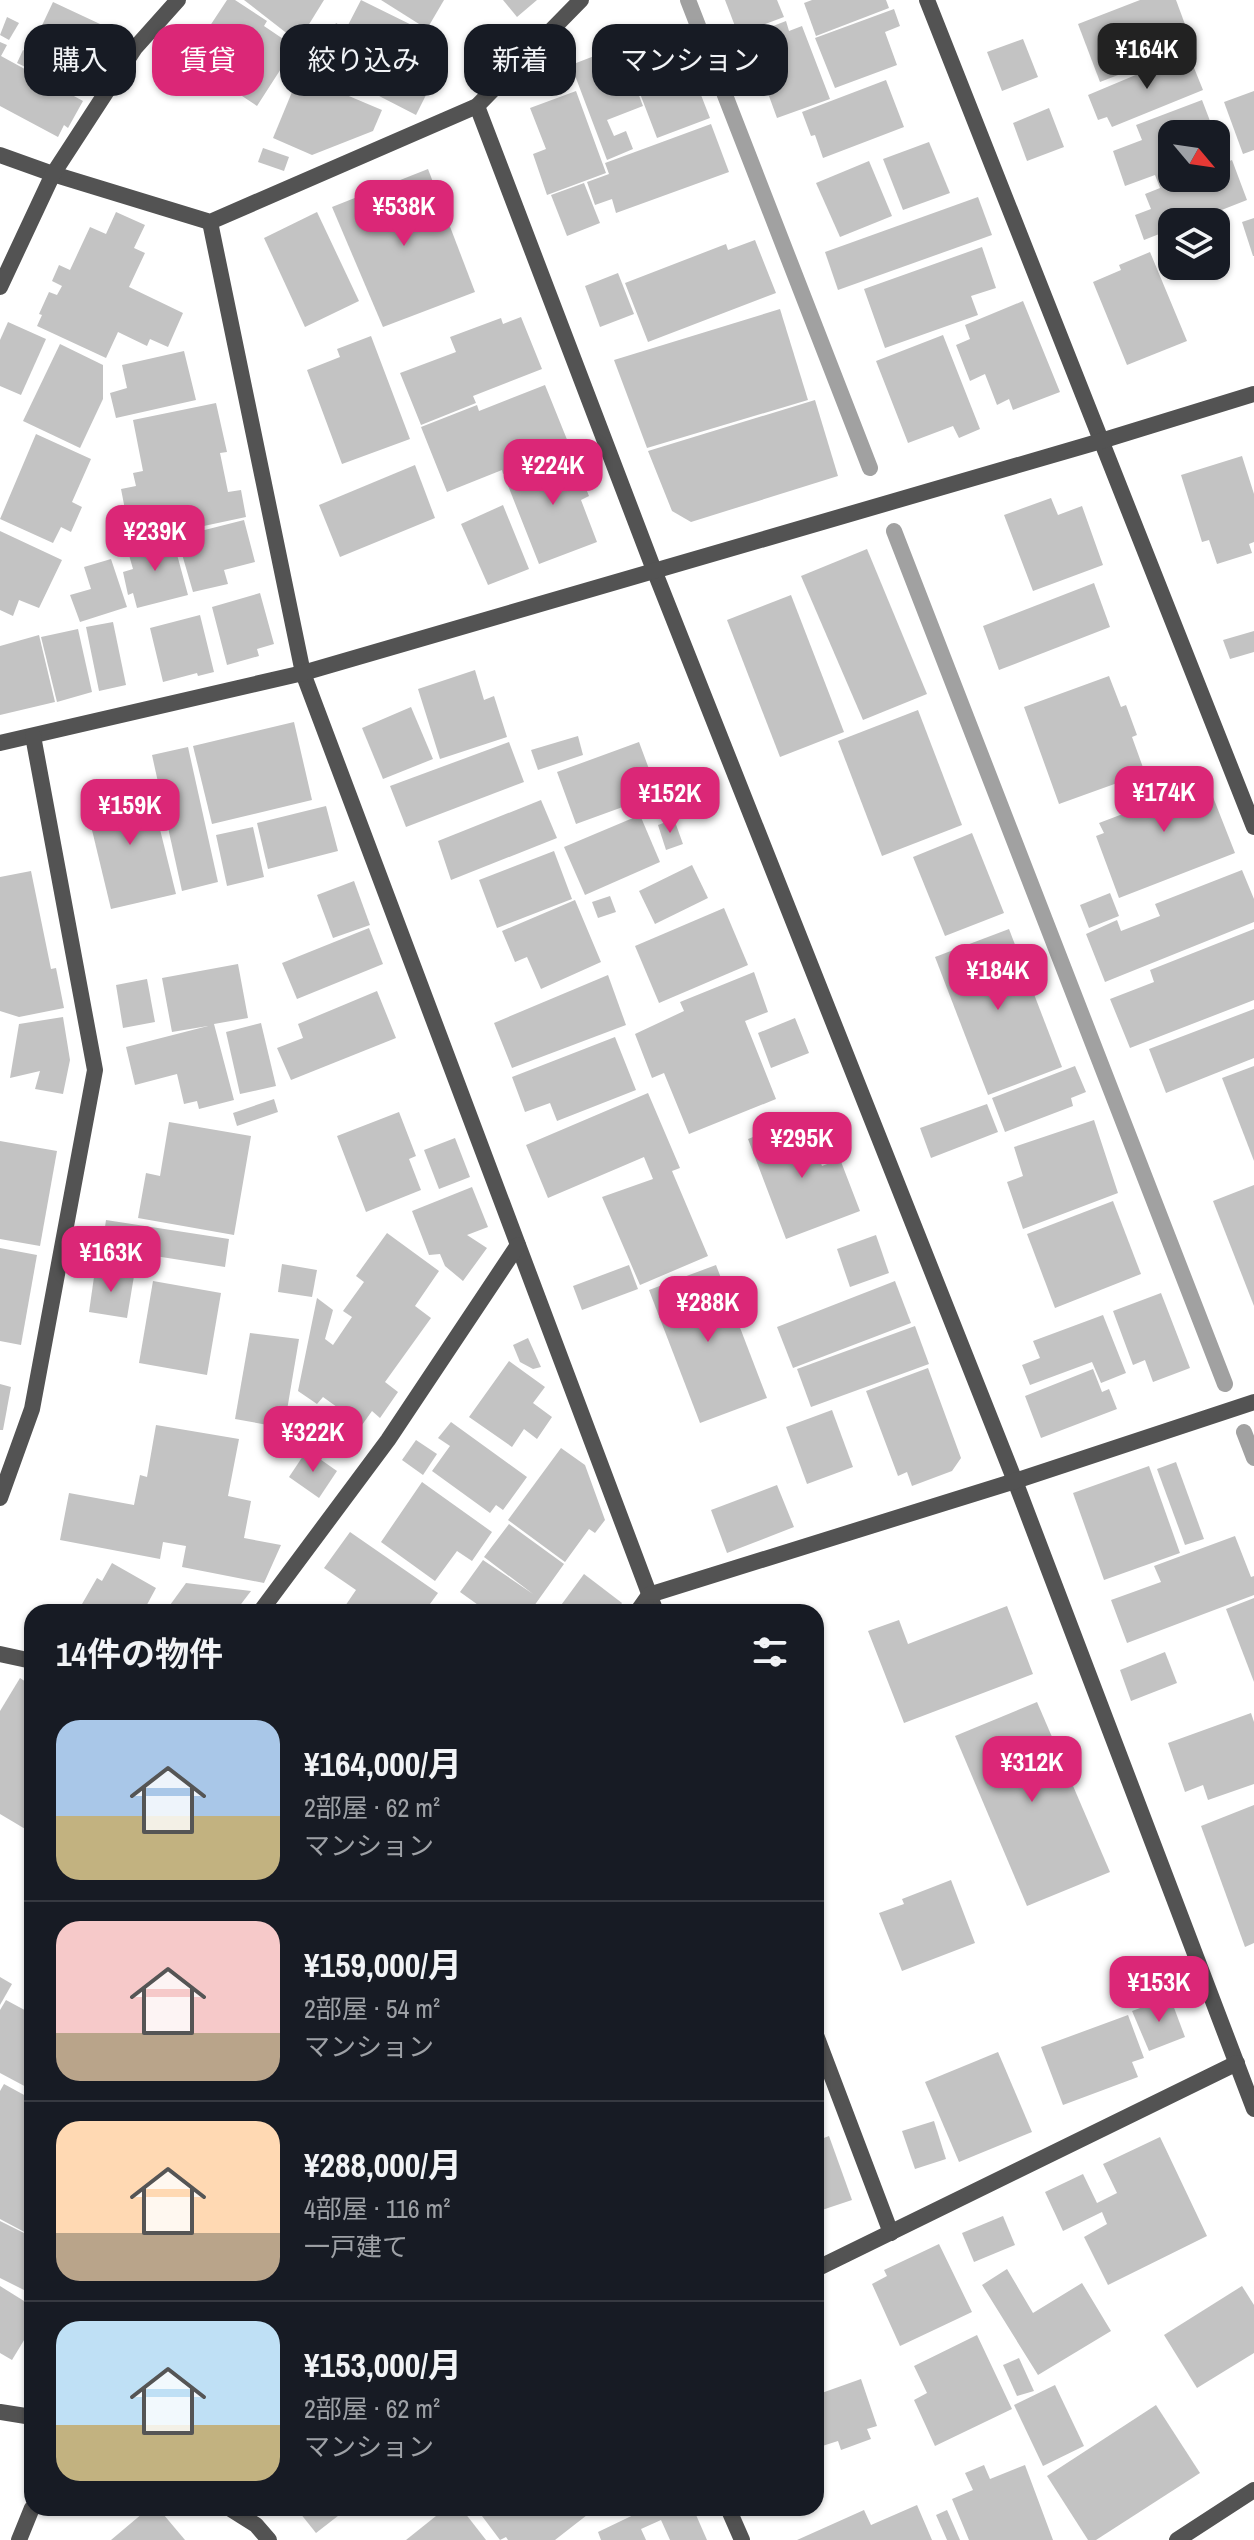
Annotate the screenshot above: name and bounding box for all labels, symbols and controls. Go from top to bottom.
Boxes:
pin: ¥164K [1091,23,1203,91]
chip: 購入 [24,24,136,96]
chip: 賃貸 [152,24,264,96]
chip: 絞り込み [280,24,448,96]
chip: 新着 [464,24,576,96]
chip: マンション [592,24,788,96]
text: ¥164K [1116,31,1178,66]
north arrow [1158,120,1230,192]
map controls [1158,120,1230,280]
pin: ¥538K [348,180,460,248]
text: ¥538K [373,188,435,223]
button: layers [1158,208,1230,280]
pin: ¥224K [497,439,609,507]
text: ¥224K [522,447,584,482]
pin: ¥239K [99,505,211,573]
text: ¥239K [124,513,186,548]
pin: ¥174K [1108,766,1220,834]
pin: ¥152K [614,767,726,835]
text: ¥174K [1133,774,1195,809]
text: ¥152K [639,775,701,810]
pin: ¥159K [74,779,186,847]
text: ¥159K [99,787,161,822]
pin: ¥184K [942,944,1054,1012]
text: ¥184K [967,952,1029,987]
pin: ¥295K [746,1112,858,1180]
text: ¥295K [771,1120,833,1155]
pin: ¥163K [55,1226,167,1294]
text: ¥163K [80,1234,142,1269]
pin: ¥288K [652,1276,764,1344]
text: ¥288K [677,1284,739,1319]
pin: ¥322K [257,1406,369,1474]
text: ¥322K [282,1414,344,1449]
icon: filters [748,1630,792,1674]
text: 14件の物件 [56,1631,223,1677]
pin: ¥312K [976,1736,1088,1804]
text: ¥164,000/月 [304,1741,462,1787]
text: ¥312K [1001,1744,1063,1779]
icon: home [120,1752,216,1848]
text: 2部屋 · 62 m² [304,1790,440,1825]
text: マンション [304,1828,434,1863]
text: ¥159,000/月 [304,1942,462,1988]
icon: home [120,1953,216,2049]
pin: ¥153K [1103,1956,1215,2024]
text: ¥153K [1128,1964,1190,1999]
text: 2部屋 · 54 m² [304,1991,440,2026]
text: マンション [304,2029,434,2064]
text: ¥288,000/月 [304,2142,462,2188]
icon: home [120,2153,216,2249]
text: 4部屋 · 116 m² [304,2191,450,2226]
text: 一戸建て [304,2229,408,2264]
text: ¥153,000/月 [304,2342,462,2388]
icon: home [120,2353,216,2449]
text: 2部屋 · 62 m² [304,2391,440,2426]
text: マンション [304,2429,434,2464]

